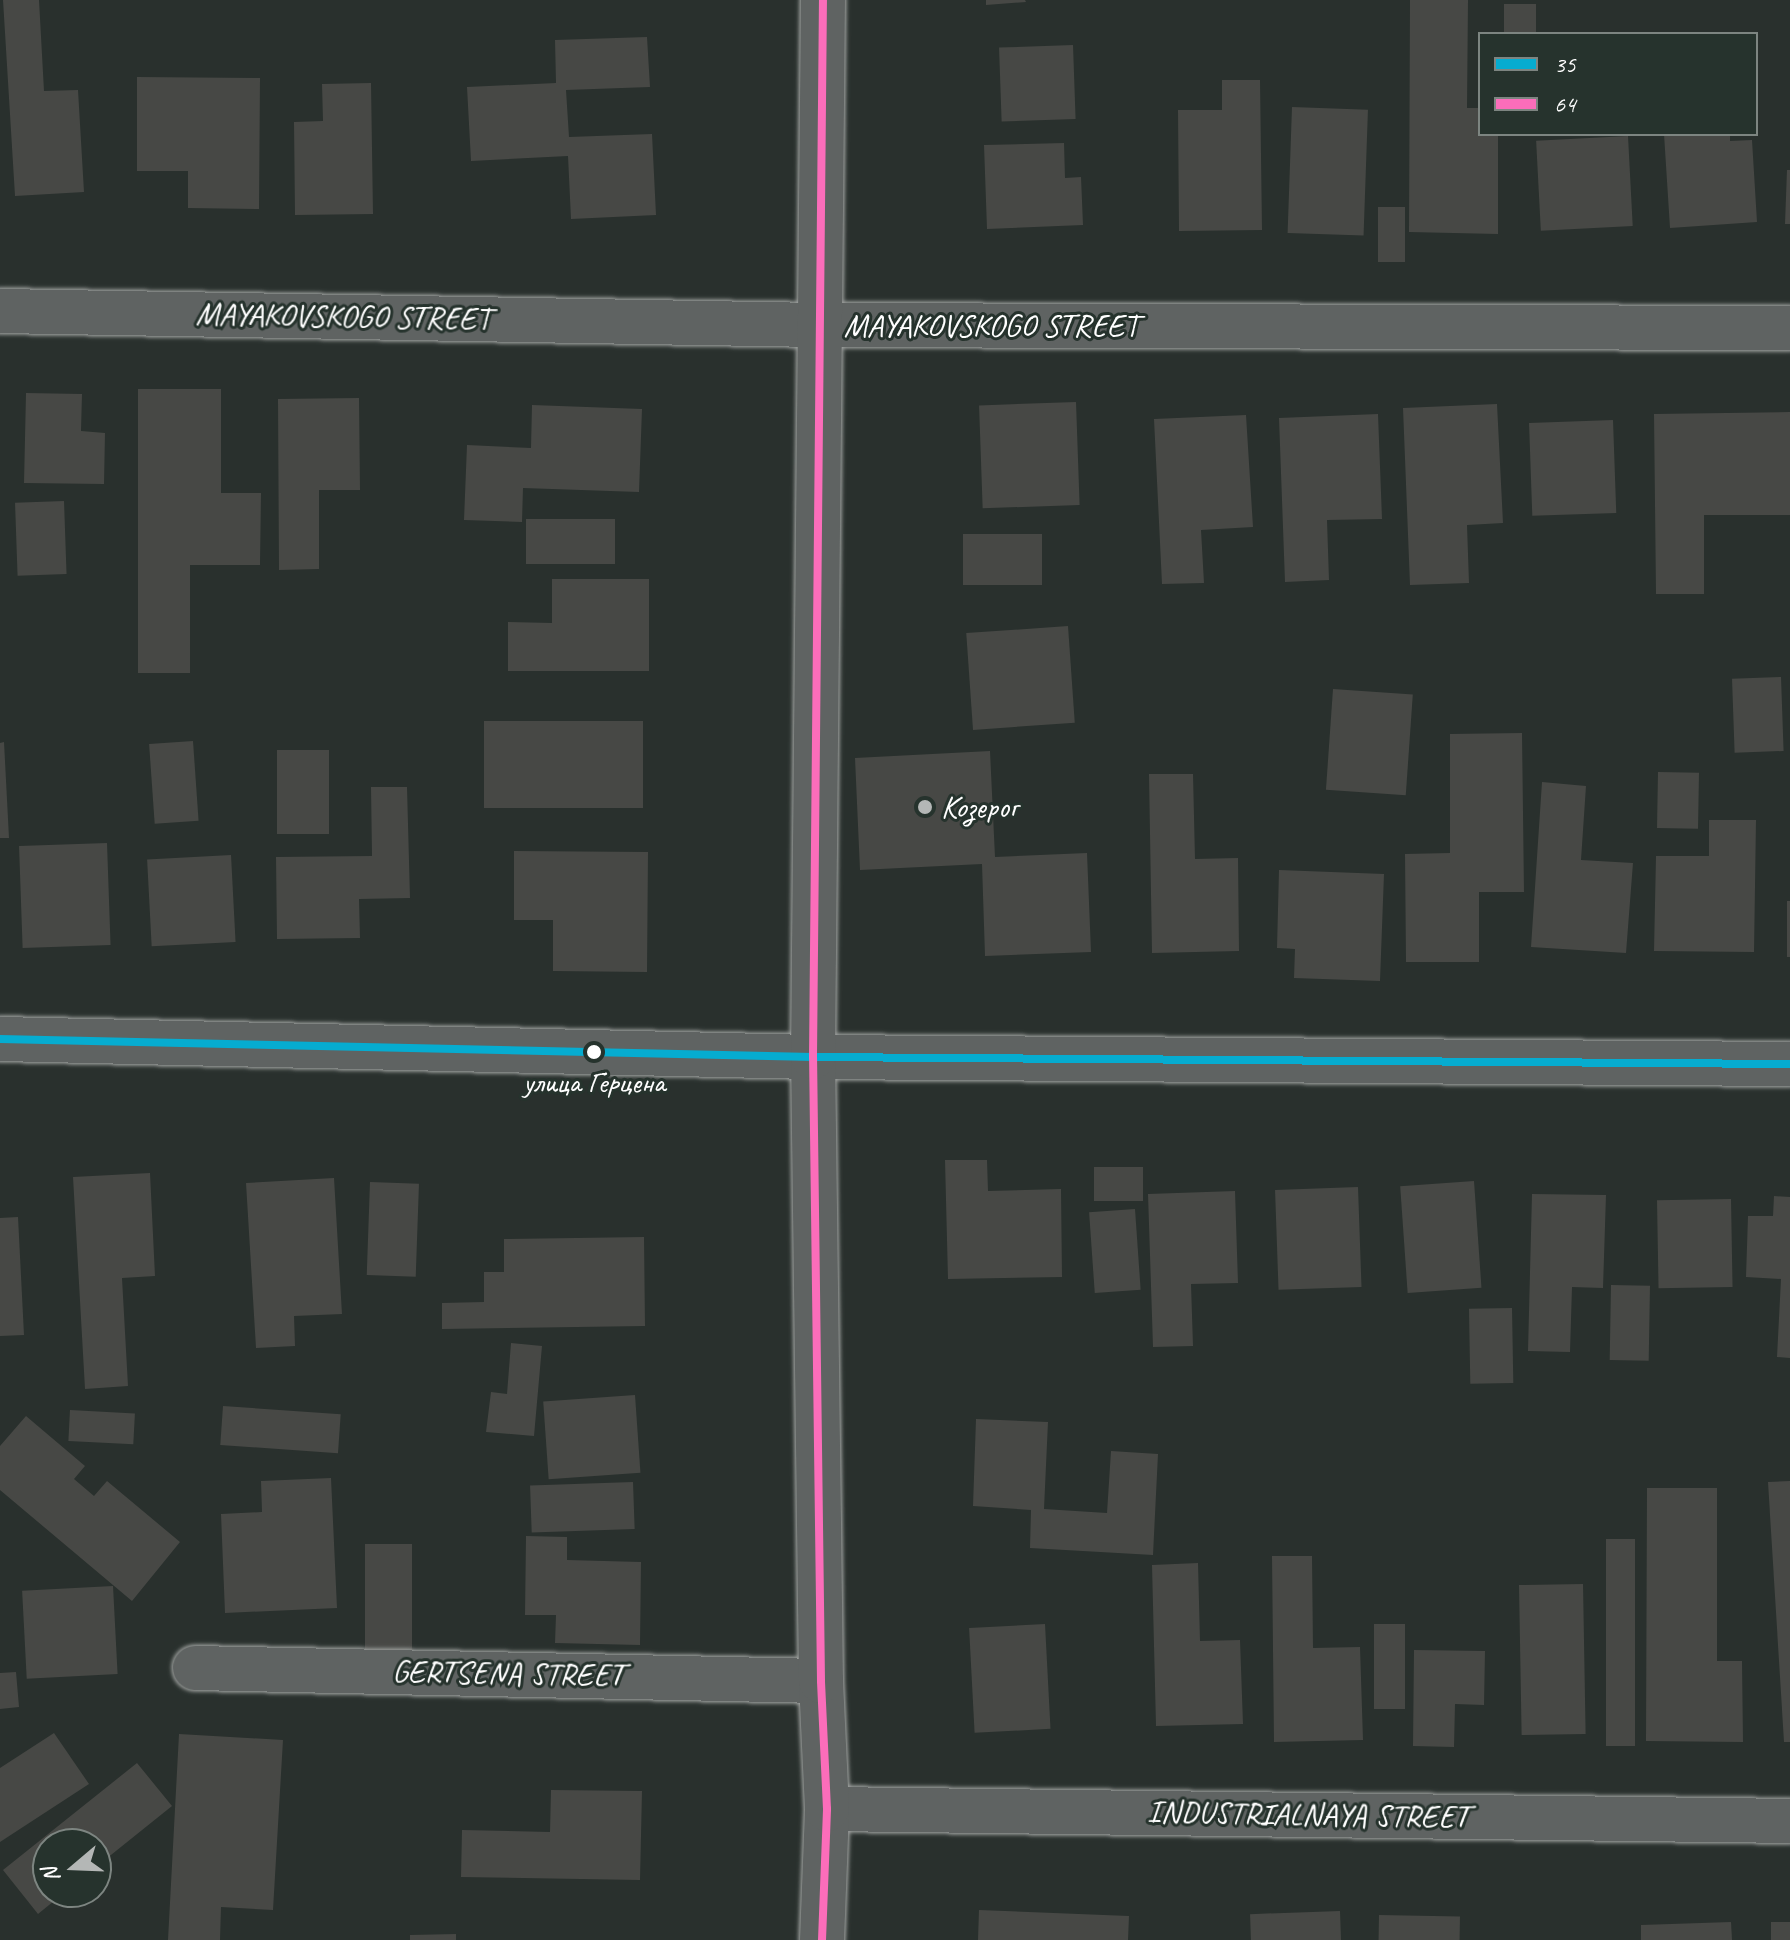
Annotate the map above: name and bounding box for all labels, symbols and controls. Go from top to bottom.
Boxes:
legend [1478,32,1758,136]
text: 35 [1554,49,1576,79]
text: 64 [1554,89,1576,119]
street label: MAYAKOVSKOGO STREET [196,295,490,339]
street label: MAYAKOVSKOGO STREET [844,307,1138,345]
place label: Козерог [941,788,1017,826]
marker: Козерог [916,798,934,816]
marker: улица Герцена [586,1044,602,1060]
place label: улица Герцена [523,1064,665,1100]
street label: GERTSENA STREET [392,1653,624,1695]
street label: INDUSTRIALNAYA STREET [1147,1793,1469,1837]
north arrow [32,1828,112,1908]
text: N [36,1864,67,1886]

